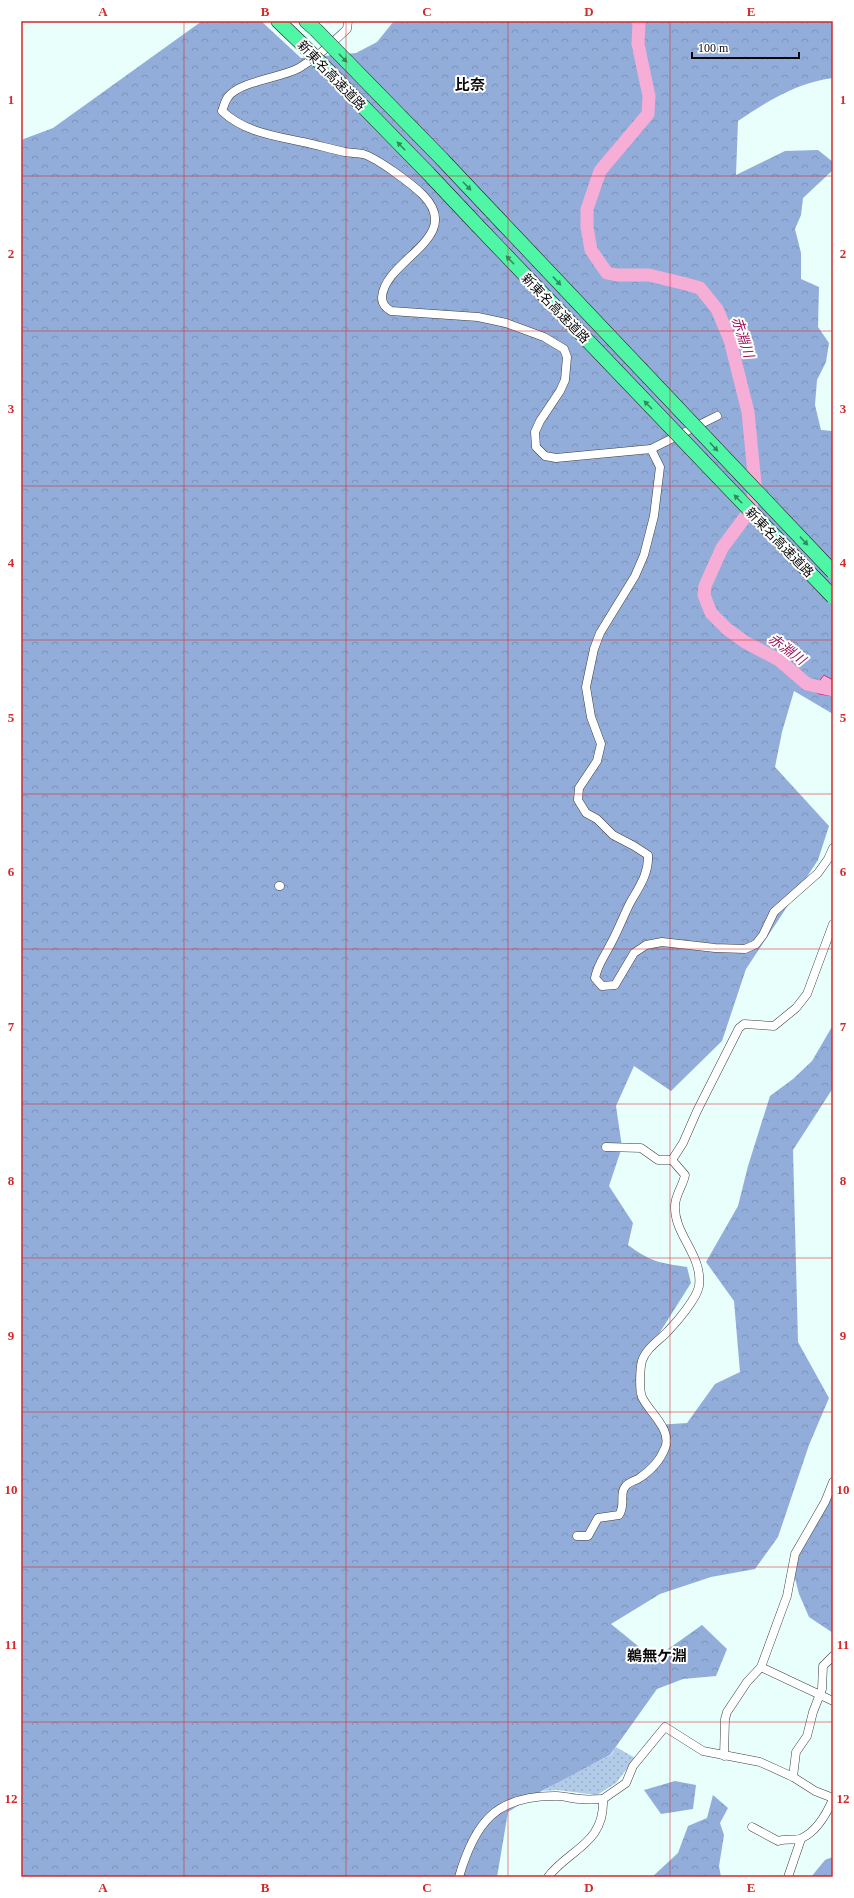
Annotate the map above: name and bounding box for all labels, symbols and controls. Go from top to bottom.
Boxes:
text: A [98,4,108,19]
text: B [261,4,270,19]
text: C [422,4,432,19]
text: D [584,4,594,19]
text: E [747,4,755,19]
scale bar [692,34,799,60]
street label: 新東名高速道路 [295,37,369,113]
text: 100 m [698,41,729,55]
one-way arrow [338,53,348,63]
district label: 比奈 [455,77,485,93]
text: 1 [8,92,14,107]
text: 1 [840,92,846,107]
one-way arrow [397,141,406,150]
one-way arrow [462,181,472,191]
text: 2 [8,246,14,261]
text: 2 [840,246,846,261]
one-way arrow [505,255,515,265]
street label: 新東名高速道路 [519,270,593,346]
one-way arrow [553,276,562,286]
water label: 赤淵川 [729,315,757,361]
one-way arrow [644,400,653,410]
text: 3 [8,401,15,416]
text: 3 [840,401,847,416]
one-way arrow [709,442,718,451]
one-way arrow [734,494,743,503]
street label: 新東名高速道路 [743,504,817,580]
one-way arrow [799,536,808,546]
text: 4 [8,555,15,570]
text: 4 [840,555,847,570]
water label: 赤淵川 [765,631,810,669]
text: 5 [8,710,15,725]
text: 5 [840,710,847,725]
text: 6 [8,864,15,879]
text: 6 [840,864,847,879]
text: 7 [8,1019,15,1034]
text: 7 [840,1019,847,1034]
text: 8 [8,1173,15,1188]
text: 8 [840,1173,847,1188]
text: 9 [8,1328,15,1343]
text: 9 [840,1328,847,1343]
text: 10 [5,1482,18,1497]
text: 10 [837,1482,850,1497]
text: 11 [5,1637,17,1652]
text: 11 [837,1637,849,1652]
district label: 鵜無ケ淵 [627,1647,687,1664]
text: 12 [5,1791,18,1806]
text: 12 [837,1791,850,1806]
text: A [98,1880,108,1895]
text: B [261,1880,270,1895]
text: C [422,1880,432,1895]
text: D [584,1880,594,1895]
text: E [747,1880,755,1895]

